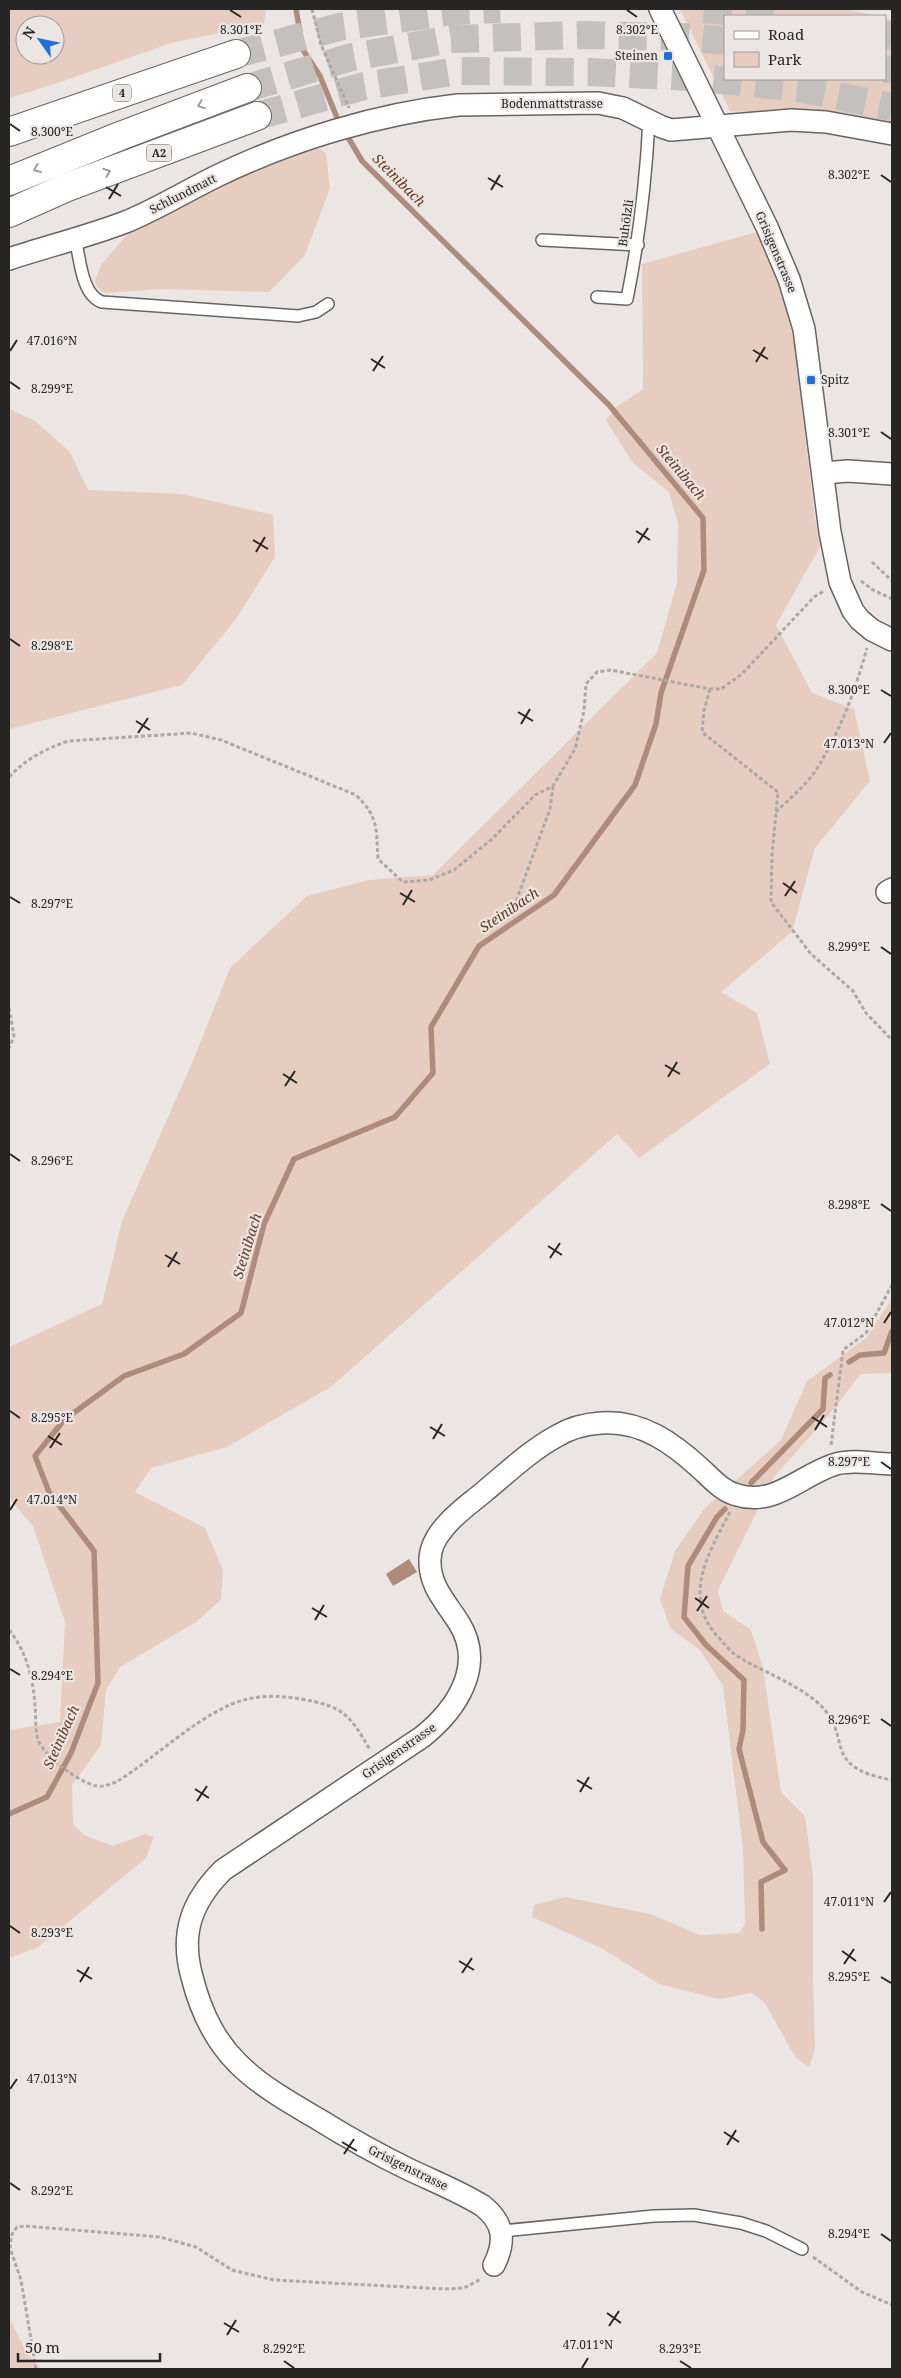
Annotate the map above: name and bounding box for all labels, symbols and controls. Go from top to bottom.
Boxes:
north arrow [15,15,65,65]
legend [724,15,886,80]
text: 8.301°E [220,21,262,38]
text: 8.302°E [616,21,658,38]
text: N [18,23,40,42]
text: Road [768,24,804,44]
place label: Steinen [615,47,658,64]
text: Park [768,49,802,69]
marker: Steinen [662,50,674,62]
road number: 4 [113,85,131,102]
street label: Bodenmattstrasse [501,95,603,112]
one-way arrow [197,99,206,109]
text: 8.300°E [31,123,73,140]
road number: A2 [146,144,172,162]
water label: Steinibach [369,149,430,211]
one-way arrow [33,163,42,174]
text: 8.302°E [828,166,870,183]
one-way arrow [103,168,111,178]
street label: Schlundmatt [146,169,219,218]
street label: Buhölzli [614,198,637,248]
street label: Grisigenstrasse [752,208,801,295]
text: 47.016°N [27,332,77,349]
place label: Spitz [821,371,849,388]
marker: Spitz [805,374,817,386]
text: 8.299°E [31,380,73,397]
text: 8.301°E [828,424,870,441]
water label: Steinibach [652,440,711,504]
text: 8.298°E [31,637,73,654]
text: 8.300°E [828,681,870,698]
text: 47.013°N [824,735,874,752]
water label: Steinibach [475,882,543,936]
text: 8.297°E [31,895,73,912]
text: 8.299°E [828,938,870,955]
text: 8.296°E [31,1152,73,1169]
text: 8.298°E [828,1196,870,1213]
water label: Steinibach [228,1210,266,1281]
text: 47.012°N [824,1314,874,1331]
text: 8.295°E [31,1409,73,1426]
text: 8.297°E [828,1453,870,1470]
text: 47.014°N [27,1491,77,1508]
text: 8.294°E [31,1667,73,1684]
water label: Steinibach [38,1701,83,1772]
text: 8.296°E [828,1711,870,1728]
street label: Grisigenstrasse [358,1719,439,1782]
text: 47.011°N [824,1893,874,1910]
text: 8.293°E [31,1924,73,1941]
text: 8.295°E [828,1968,870,1985]
text: 47.013°N [27,2070,77,2087]
street label: Grisigenstrasse [365,2141,451,2194]
text: 8.292°E [31,2182,73,2199]
text: 8.294°E [828,2225,870,2242]
scale bar [18,2330,160,2362]
text: 47.011°N [563,2336,613,2353]
text: 50 m [25,2337,60,2357]
text: 8.292°E [263,2340,305,2357]
text: 8.293°E [659,2340,701,2357]

